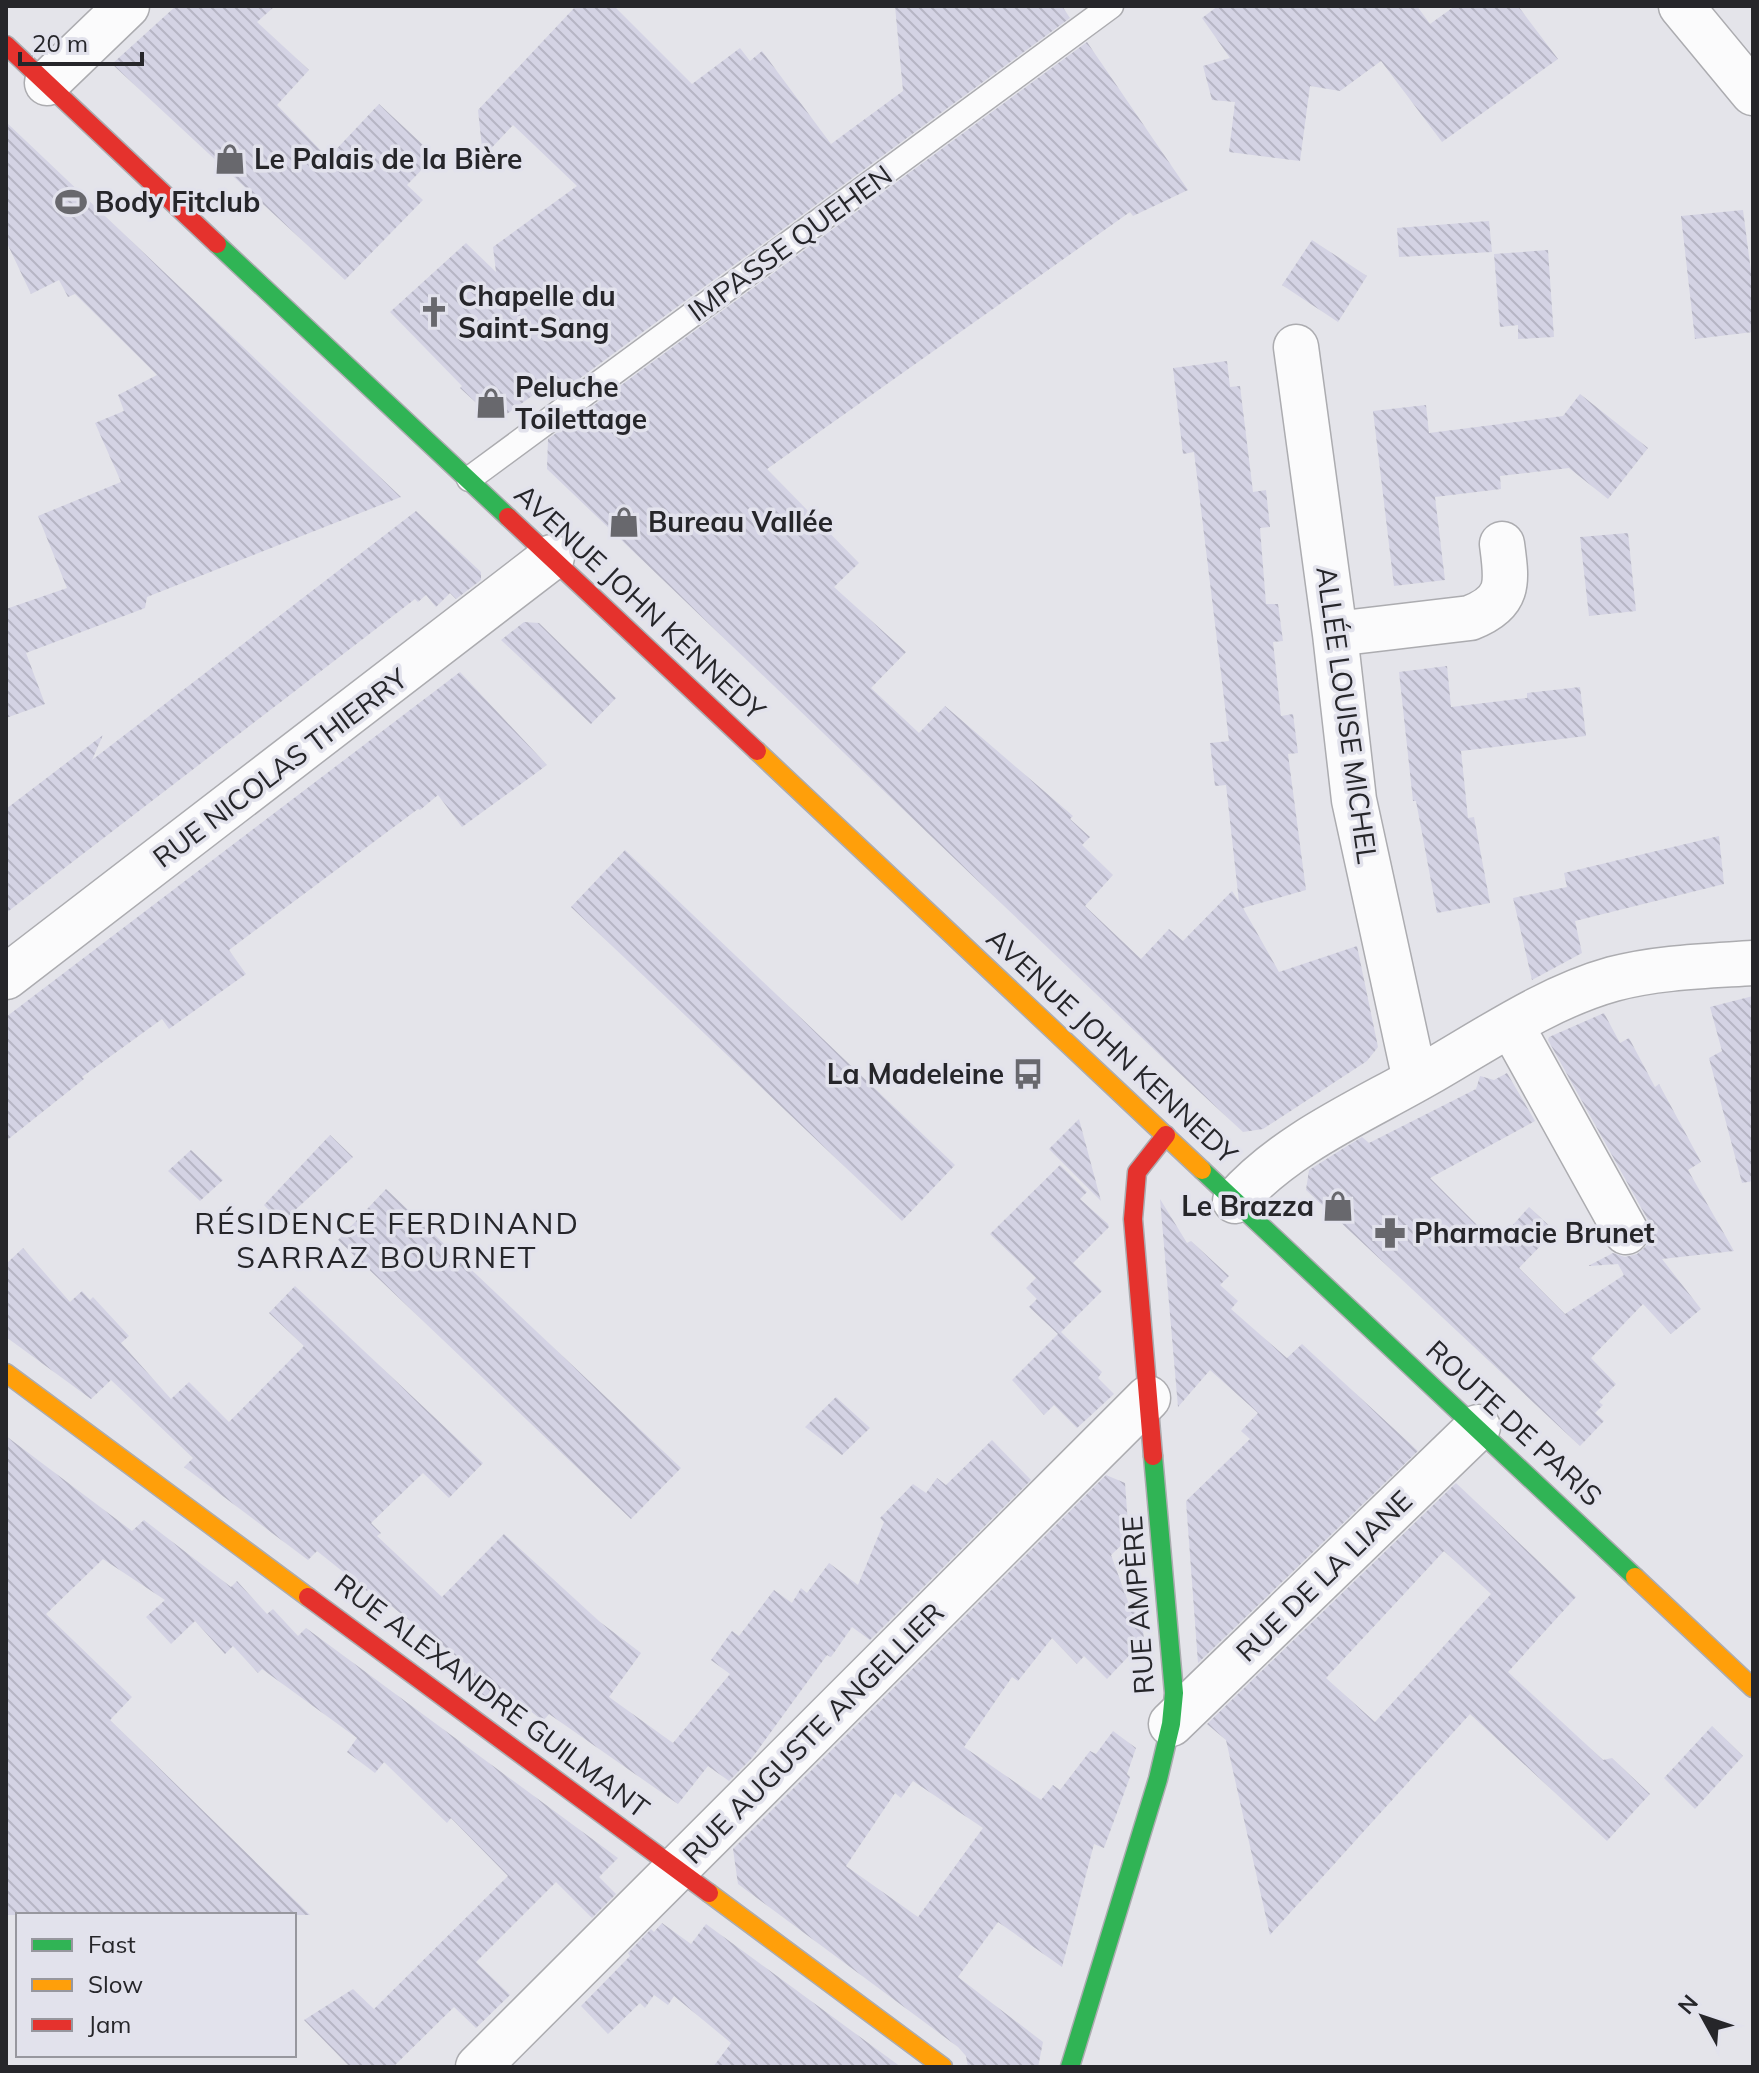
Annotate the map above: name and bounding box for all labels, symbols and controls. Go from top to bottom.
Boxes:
scale bar [20,16,142,66]
text: 20 m [32,28,88,58]
place label: Le Palais de la Bière [254,141,522,176]
shop icon: Le Palais de la Bière [213,142,247,176]
street label: IMPASSE QUEHEN [681,157,899,328]
place label: Body Fitclub [95,184,260,219]
sports icon: Body Fitclub [54,185,88,219]
place label: Chapelle du Saint-Sang [458,278,616,345]
church icon: Chapelle du Saint-Sang [417,295,451,329]
place label: Peluche Toilettage [515,369,647,436]
shop icon: Peluche Toilettage [474,386,508,420]
street label: AVENUE JOHN KENNEDY [508,476,774,728]
place label: Bureau Vallée [648,504,833,539]
shop icon: Bureau Vallée [607,505,641,539]
street label: ALLÉE LOUISE MICHEL [1309,564,1386,866]
street label: RUE NICOLAS THIERRY [146,660,415,875]
street label: AVENUE JOHN KENNEDY [980,920,1246,1172]
place label: La Madeleine [827,1056,1004,1091]
bus stop icon: La Madeleine [1011,1057,1045,1091]
place label: Le Brazza [1181,1188,1314,1223]
shop icon: Le Brazza [1321,1189,1355,1223]
district label: RÉSIDENCE FERDINAND SARRAZ BOURNET [194,1204,580,1276]
place label: Pharmacie Brunet [1414,1215,1655,1250]
pharmacy icon: Pharmacie Brunet [1373,1216,1407,1250]
street label: ROUTE DE PARIS [1419,1332,1609,1513]
street label: RUE DE LA LIANE [1228,1483,1419,1669]
street label: RUE AMPÈRE [1114,1515,1161,1695]
street label: RUE ALEXANDRE GUILMANT [328,1566,657,1825]
street label: RUE AUGUSTE ANGELLIER [675,1595,951,1871]
legend [16,1913,296,2057]
text: Fast [88,1929,136,1959]
text: Slow [88,1969,143,1999]
north arrow [1663,1977,1743,2057]
text: N [1672,1989,1704,2020]
text: Jam [88,2009,131,2039]

